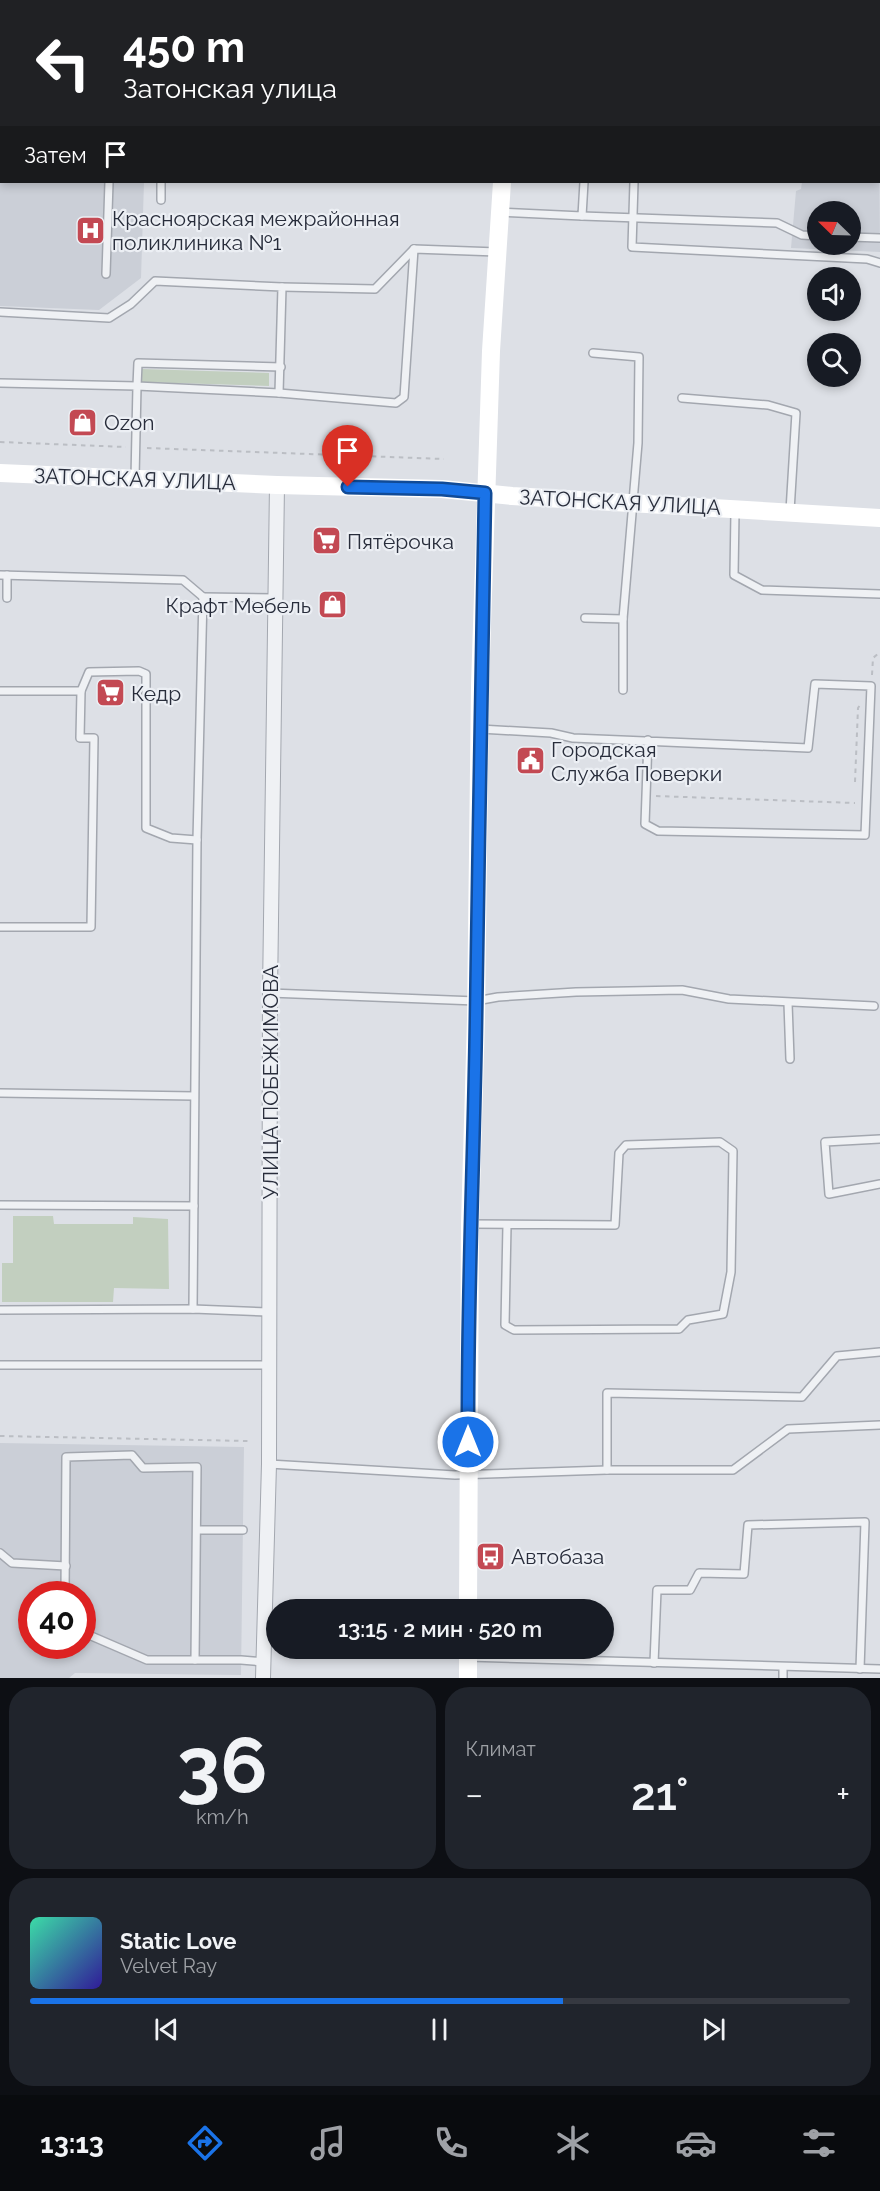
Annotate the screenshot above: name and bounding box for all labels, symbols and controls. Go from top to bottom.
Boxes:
text: 450 m [123,23,245,72]
icon: left [24,24,102,102]
text: Затонская улица [123,73,337,104]
icon: arrive [99,138,132,171]
text: Затем [24,142,87,168]
north arrow [807,201,861,255]
map controls [807,201,861,387]
place label: Красноярская межрайонная поликлиника №1 [112,206,400,255]
hospital icon: Красноярская межрайонная поликлиника №1 [75,214,107,246]
button: sound [807,267,861,321]
button: search [807,333,861,387]
shop icon: Ozon [67,406,99,438]
place label: Ozon [104,410,155,435]
pin [322,425,373,487]
icon: arrive [331,434,364,467]
street label: ЗАТОНСКАЯ УЛИЦА [34,463,236,495]
street label: ЗАТОНСКАЯ УЛИЦА [519,484,721,520]
supermarket icon: Пятёрочка [310,525,342,557]
place label: Пятёрочка [347,529,454,554]
shop icon: Крафт Мебель [316,589,348,621]
place label: Крафт Мебель [165,593,311,618]
supermarket icon: Кедр [94,677,126,709]
place label: Кедр [131,681,181,706]
place label: Городская Служба Поверки [551,737,722,786]
public building icon: Городская Служба Поверки [514,745,546,777]
street label: УЛИЦА ПОБЕЖИМОВА [258,965,283,1199]
position arrow [436,1410,500,1474]
bus stop icon: Автобаза [474,1540,506,1572]
place label: Автобаза [511,1544,604,1569]
speed limit sign: 40 [18,1581,96,1659]
text: 13:15 · 2 мин · 520 m [338,1616,542,1642]
text: 36 [177,1720,268,1811]
text: Климат [466,1737,536,1761]
text: 21° [631,1768,689,1821]
text: − [466,1775,483,1814]
text: + [836,1775,850,1814]
text: km/h [196,1805,249,1829]
text: Static Love [120,1928,237,1954]
text: Velvet Ray [120,1954,217,1978]
icon: previous [150,2013,183,2046]
icon: pause [423,2013,456,2046]
icon: next [697,2013,730,2046]
icon: directions [184,2122,226,2164]
icon: music [307,2122,349,2164]
icon: phone [430,2122,472,2164]
icon: climate [552,2122,594,2164]
icon: car [675,2122,717,2164]
icon: filters [798,2122,840,2164]
text: 13:13 [40,2128,104,2159]

